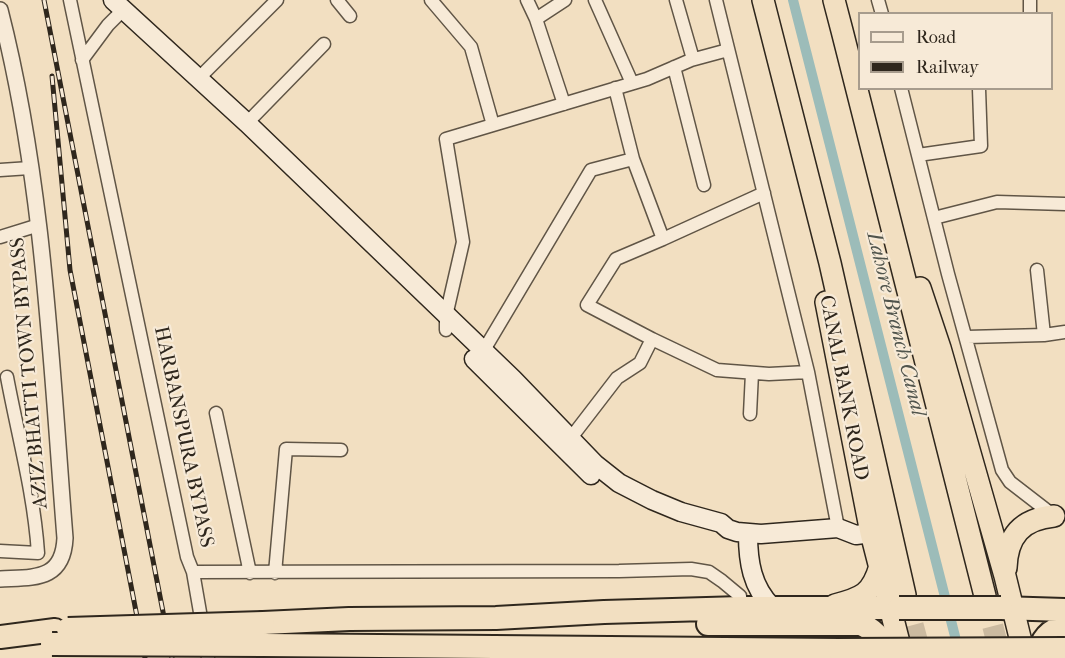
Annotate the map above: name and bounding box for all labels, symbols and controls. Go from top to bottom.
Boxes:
legend [858,12,1053,90]
text: Road [916,27,956,48]
text: Railway [916,57,979,78]
water label: Lahore Branch Canal [860,229,930,419]
street label: AZIZ BHATTI TOWN BYPASS [6,236,54,510]
street label: CANAL BANK ROAD [813,293,873,483]
street label: HARBANSPURA BYPASS [148,324,218,550]

